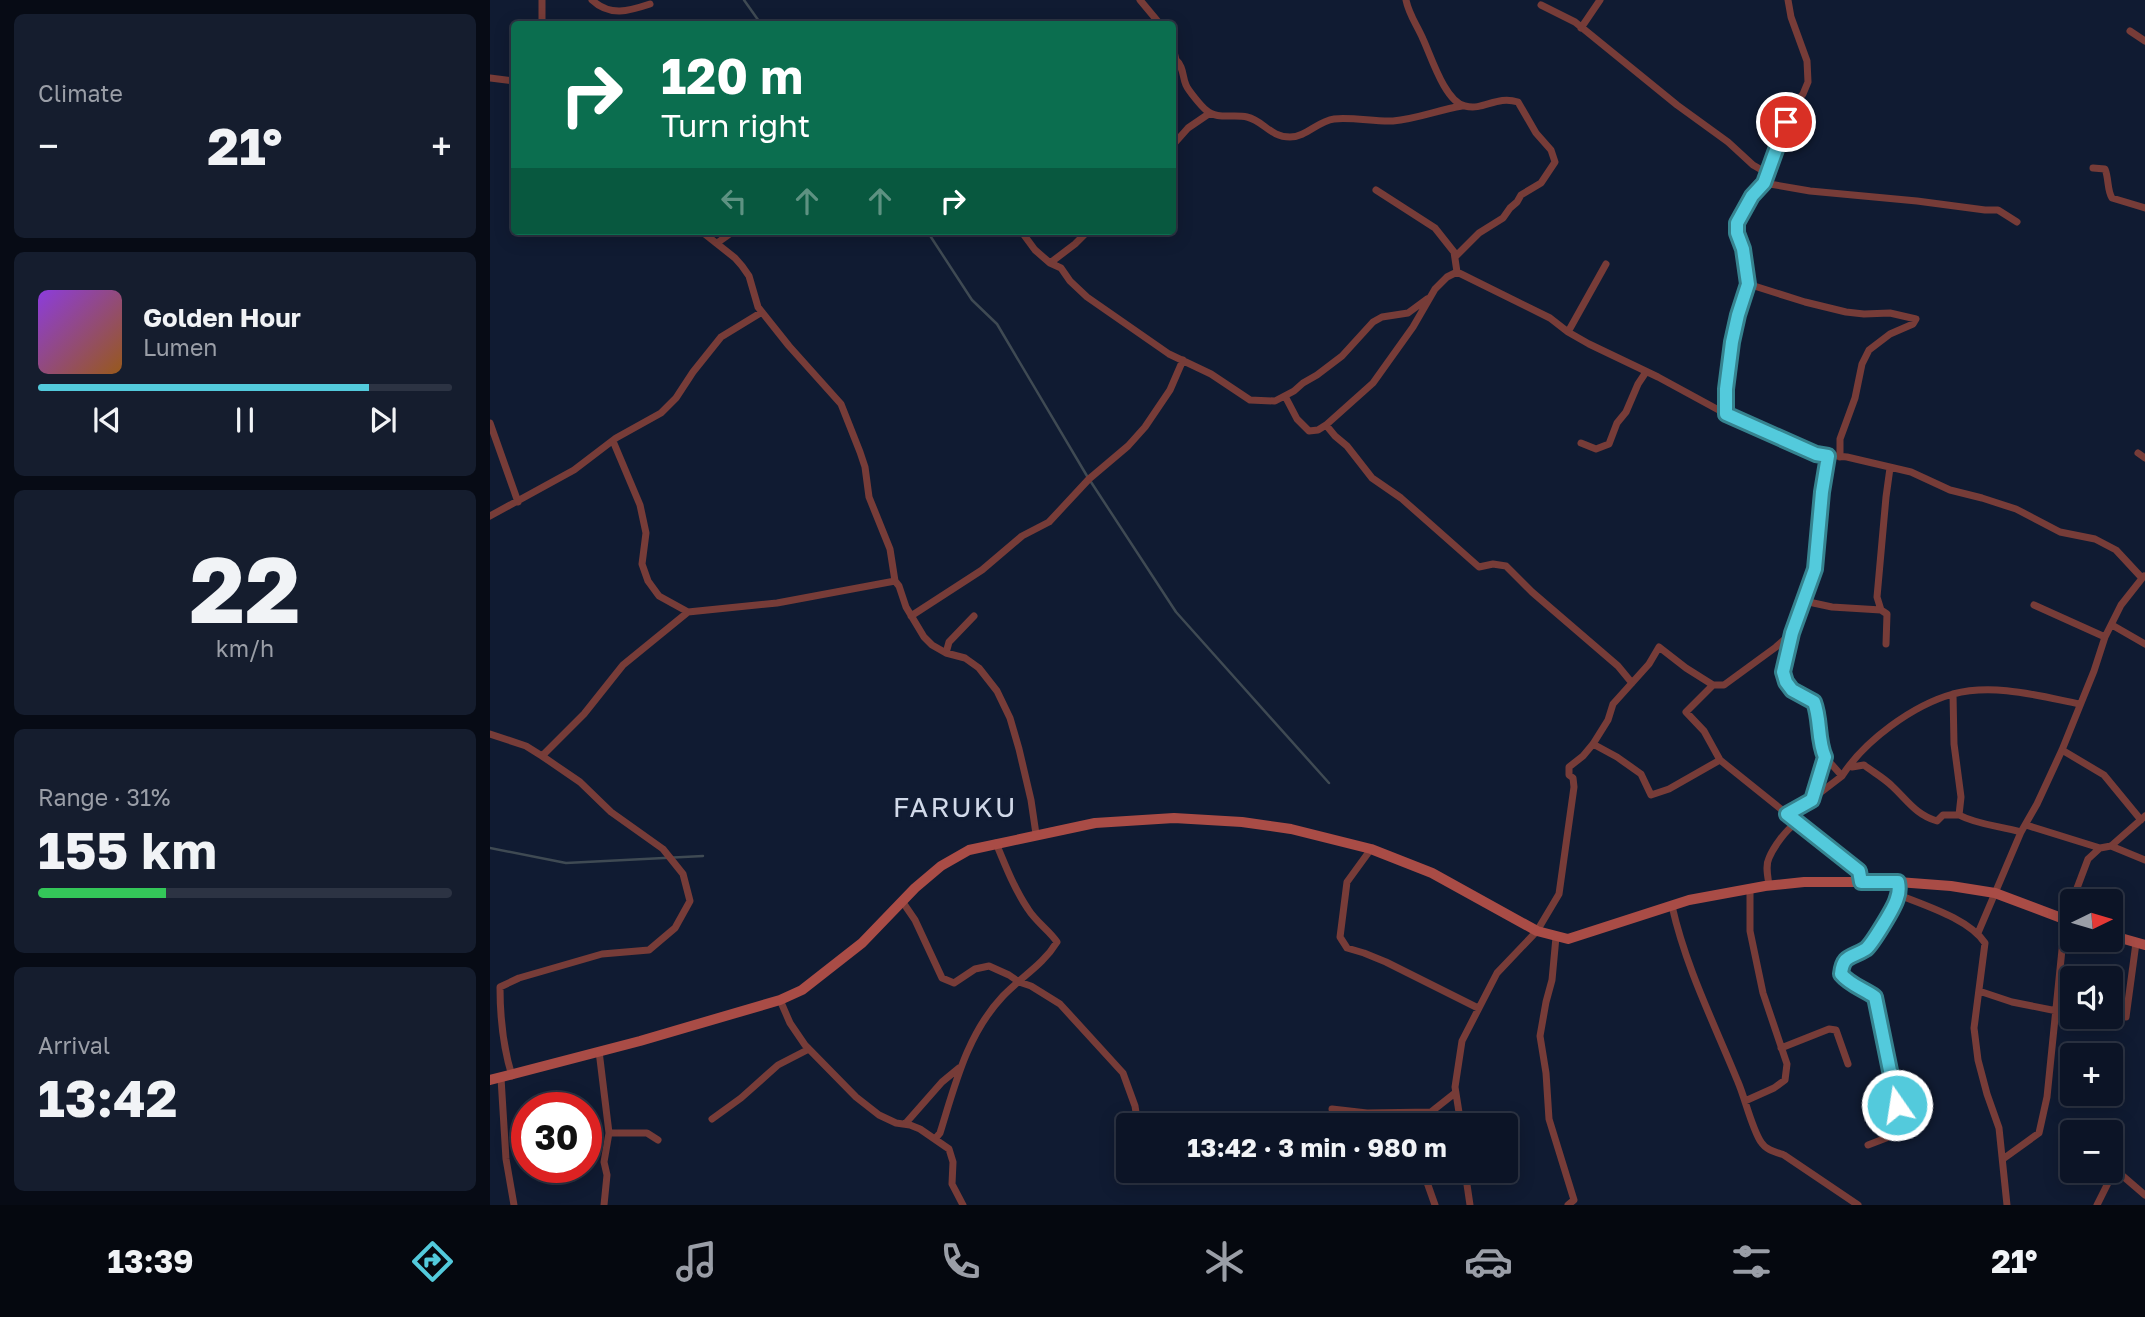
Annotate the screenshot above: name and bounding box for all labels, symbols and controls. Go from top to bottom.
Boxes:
text: 120 m [661,46,803,105]
icon: right [546,49,637,140]
text: Climate [38,79,123,107]
pin [1756,92,1816,152]
icon: arrive [1767,103,1805,141]
text: Turn right [661,106,810,144]
text: 21° [207,114,283,176]
text: − [38,123,59,168]
text: + [431,123,452,168]
icon: left [715,182,753,220]
icon: ahead [788,182,826,220]
icon: ahead [861,182,899,220]
icon: right [934,182,972,220]
text: Golden Hour [143,302,301,333]
text: Lumen [143,333,217,361]
icon: previous [88,401,126,439]
icon: pause [226,401,264,439]
icon: next [364,401,402,439]
text: 22 [189,534,301,643]
text: km/h [216,634,274,662]
text: Range · 31% [38,783,170,811]
district label: FARUKU [893,790,1017,823]
text: 155 km [38,818,217,880]
north arrow [2060,889,2123,952]
map controls [2060,889,2123,1183]
button: sound [2060,966,2123,1029]
text: Arrival [38,1031,110,1059]
button: + [2060,1043,2123,1106]
text: 13:42 [38,1066,177,1128]
position arrow [1860,1068,1934,1142]
speed limit sign: 30 [511,1092,602,1183]
button: − [2060,1120,2123,1183]
text: 13:42 · 3 min · 980 m [1187,1132,1447,1163]
icon: directions [408,1237,457,1286]
icon: music [672,1237,721,1286]
icon: phone [936,1237,985,1286]
icon: climate [1200,1237,1249,1286]
icon: car [1464,1237,1513,1286]
icon: filters [1727,1237,1776,1286]
text: 13:39 [107,1242,194,1280]
text: 21° [1991,1242,2038,1280]

